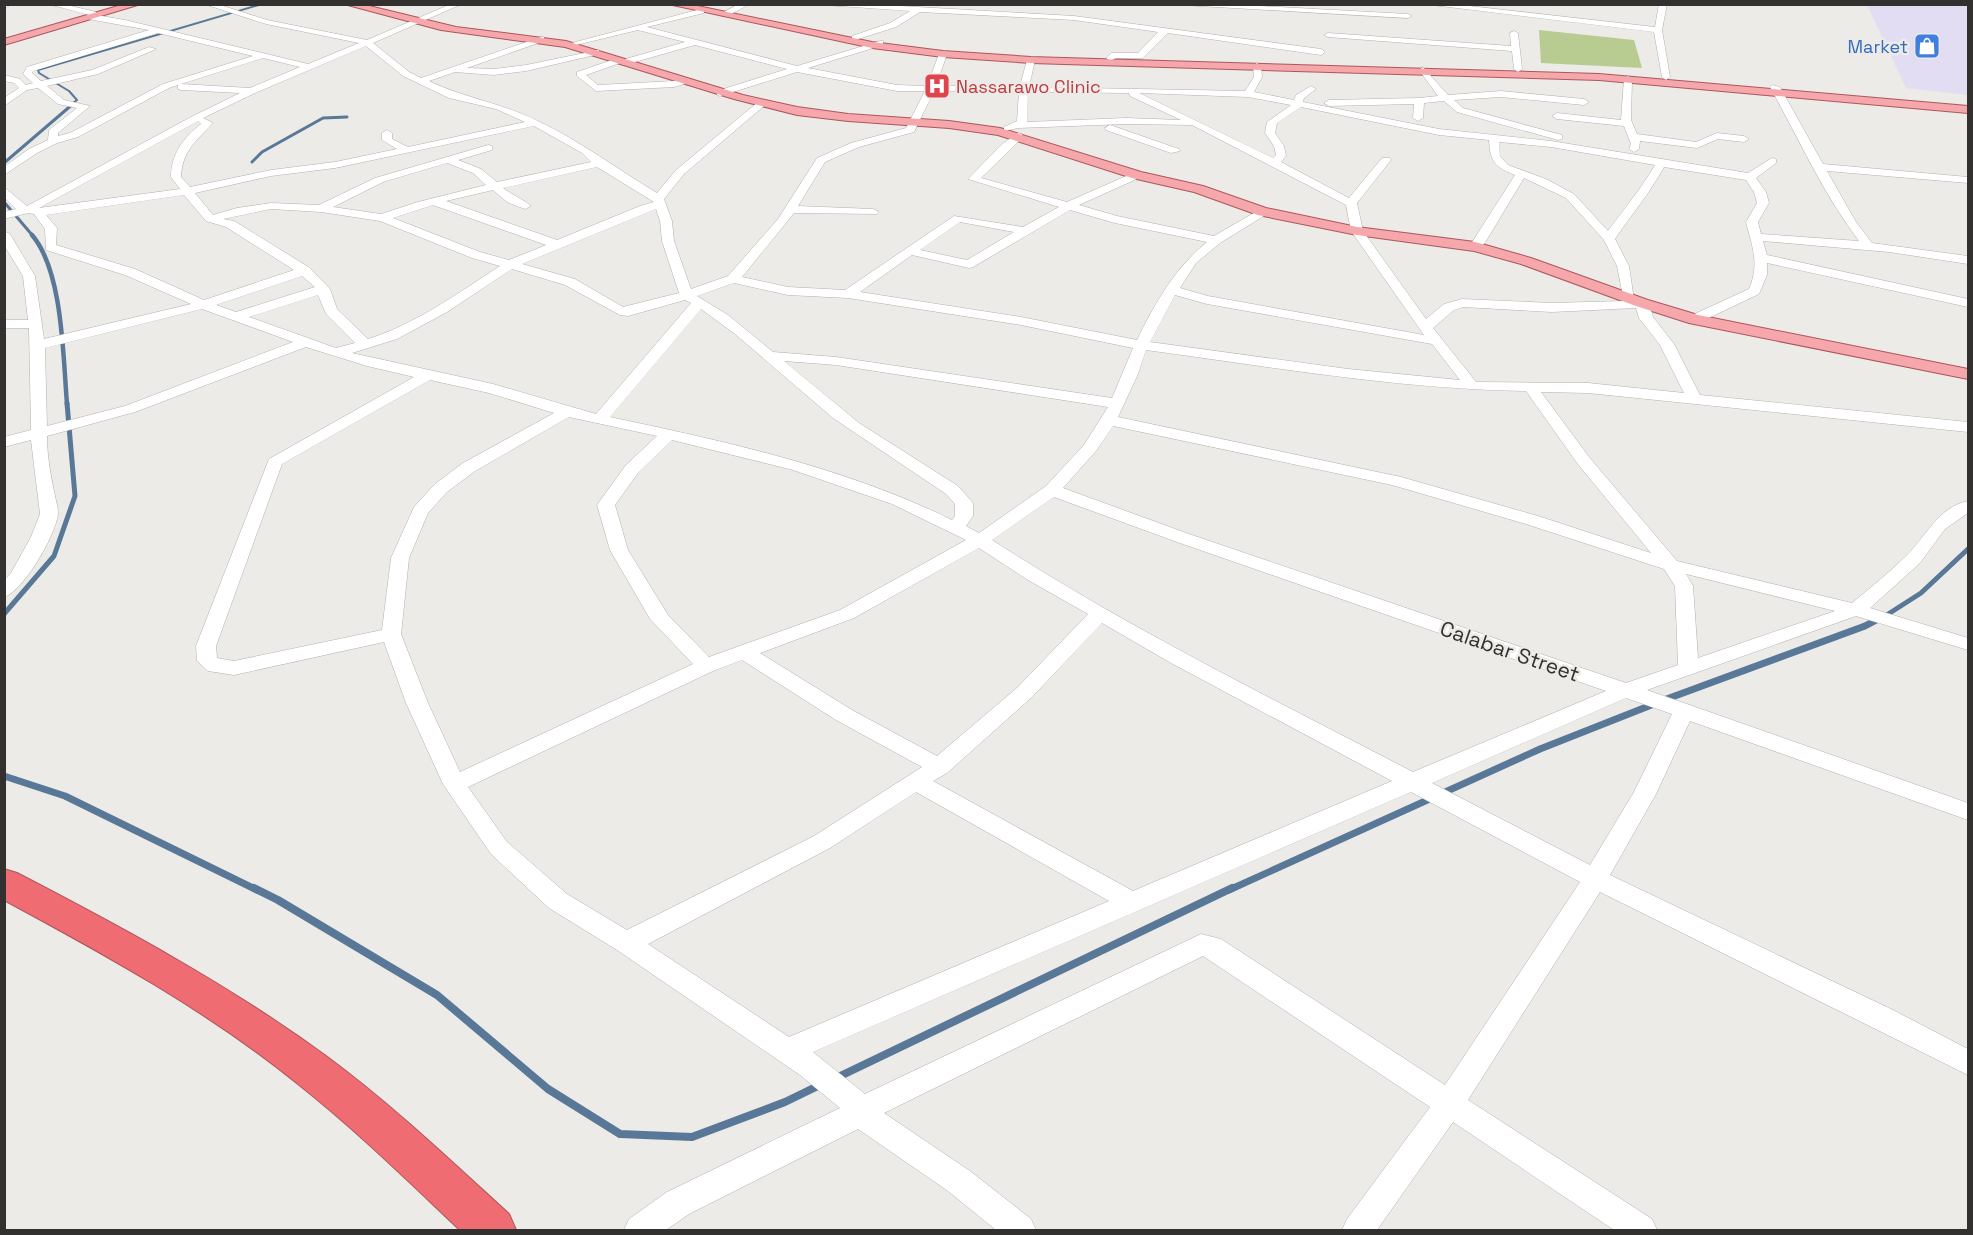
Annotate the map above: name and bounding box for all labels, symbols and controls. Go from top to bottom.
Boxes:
shop icon: Market [1912,31,1942,61]
place label: Market [1848,35,1908,58]
hospital icon: Nassarawo Clinic [922,71,952,101]
place label: Nassarawo Clinic [956,75,1101,98]
street label: Calabar Street [1437,614,1583,688]

